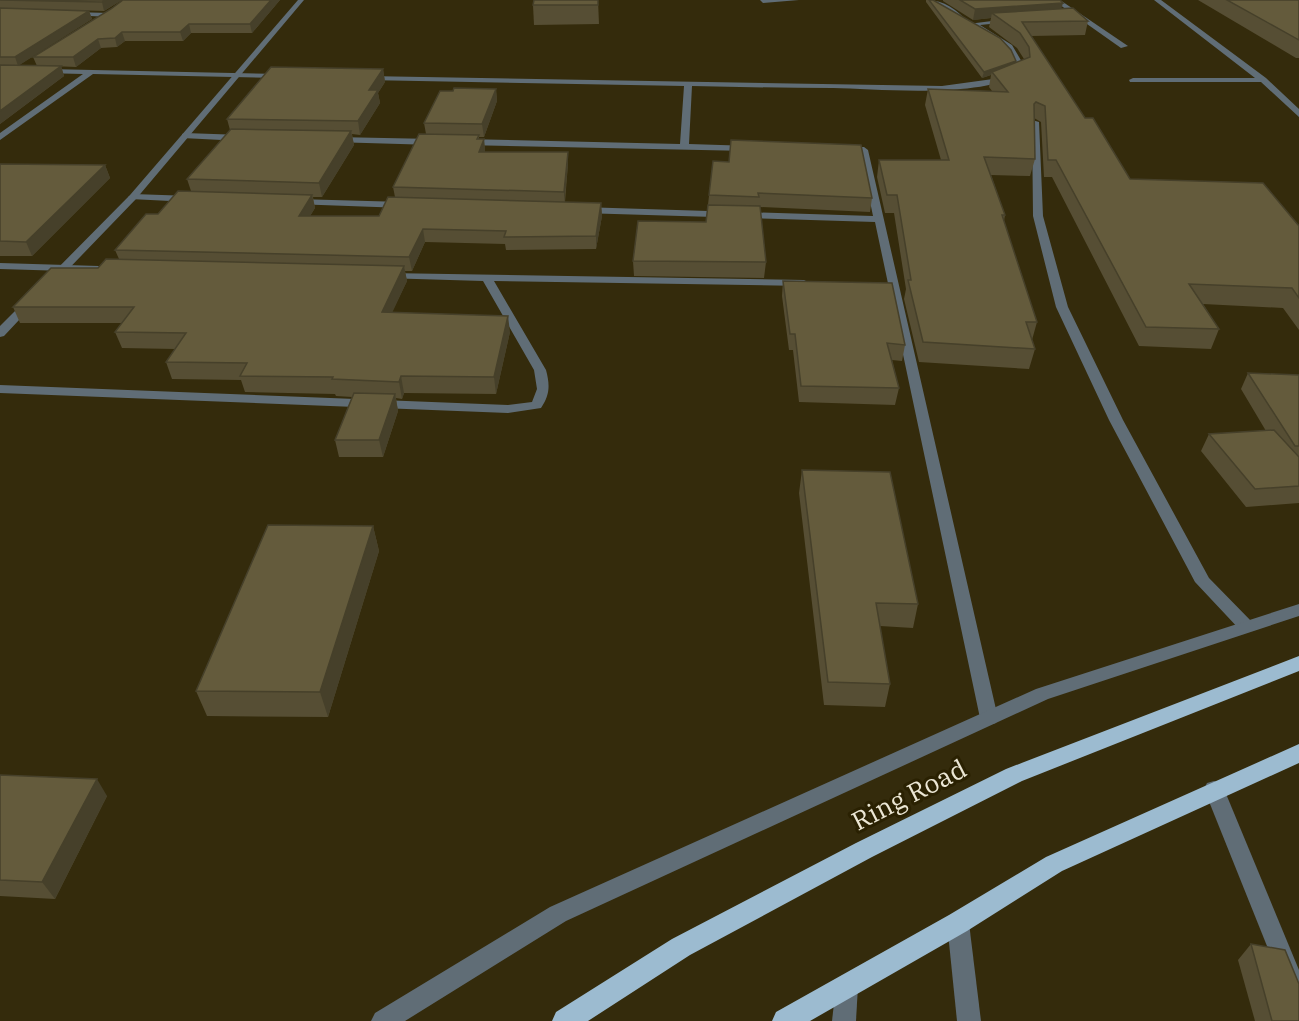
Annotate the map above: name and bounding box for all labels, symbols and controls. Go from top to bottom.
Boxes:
street label: Ring Road [845,751,972,838]

